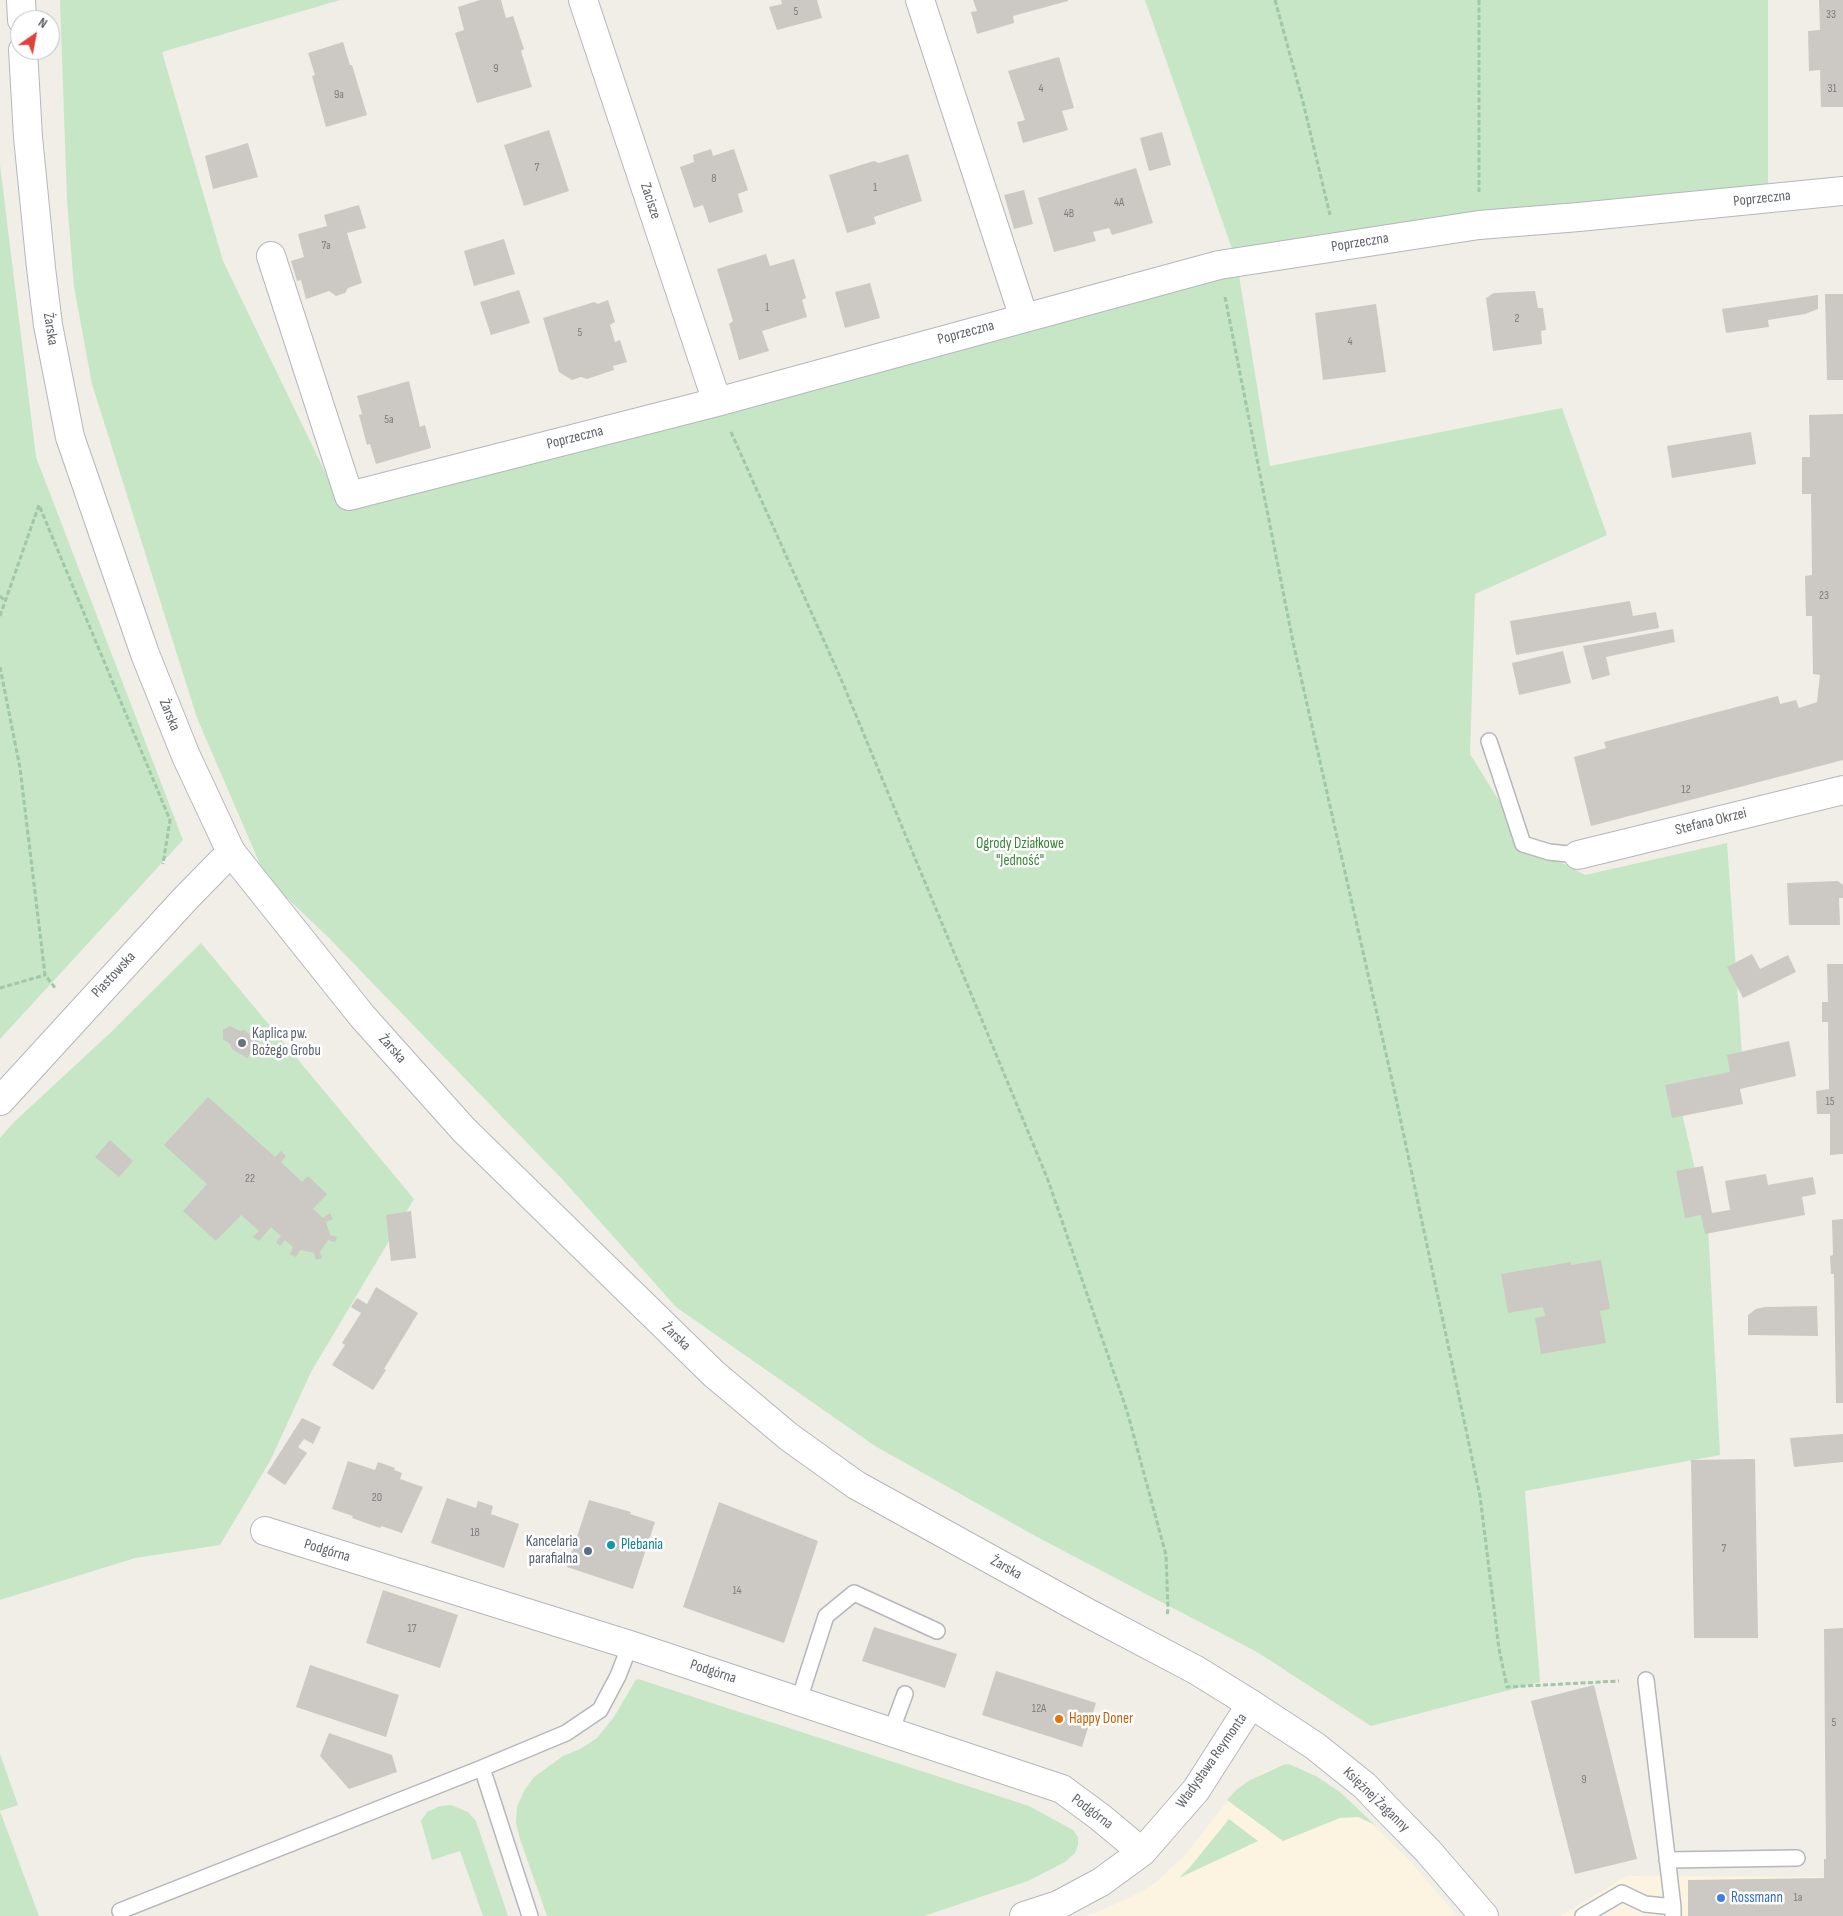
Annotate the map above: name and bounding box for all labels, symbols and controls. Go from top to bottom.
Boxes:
house number: 5 [794,5,798,19]
house number: 33 [1826,8,1836,22]
north arrow [10,10,60,60]
text: N [35,14,51,32]
house number: 9 [493,62,499,76]
house number: 4 [1038,82,1044,96]
house number: 31 [1827,82,1837,96]
house number: 9a [334,88,344,102]
house number: 7 [535,161,539,175]
house number: 8 [711,172,717,186]
street label: Zacisze [636,181,664,221]
house number: 1 [873,181,877,195]
street label: Poprzeczna [1732,187,1792,211]
house number: 4A [1114,196,1124,210]
house number: 4B [1064,207,1074,221]
street label: Poprzeczna [1330,230,1390,256]
house number: 7a [321,239,331,253]
house number: 1 [765,301,769,315]
street label: Żarska [39,311,61,347]
house number: 2 [1515,312,1519,326]
street label: Poprzeczna [936,317,996,349]
house number: 5 [578,326,582,340]
house number: 4 [1347,335,1353,349]
house number: 5a [384,413,394,427]
street label: Poprzeczna [545,422,605,454]
house number: 23 [1819,589,1829,603]
street label: Żarska [155,696,183,734]
house number: 12 [1681,783,1691,797]
street label: Stefana Okrzei [1673,804,1749,840]
park label: Ogrody Działkowe "Jedność" [976,835,1064,870]
street label: Piastowska [88,948,140,1002]
place label: Kaplica pw. Bożego Grobu [252,1025,321,1060]
street label: Żarska [374,1031,410,1067]
marker: Kaplica pw. Bożego Grobu [236,1037,248,1049]
house number: 15 [1825,1095,1835,1109]
house number: 22 [245,1172,255,1186]
street label: Żarska [658,1319,694,1355]
house number: 20 [372,1491,382,1505]
house number: 18 [470,1526,480,1540]
place label: Kancelaria parafialna [526,1533,578,1568]
street label: Podgórna [302,1535,352,1567]
place label: Plebania [621,1536,663,1554]
marker: Plebania [605,1539,617,1551]
house number: 7 [1722,1542,1726,1556]
marker: Kancelaria parafialna [582,1545,594,1557]
street label: Żarska [987,1552,1025,1584]
house number: 14 [732,1584,742,1598]
house number: 17 [408,1622,416,1636]
street label: Podgórna [688,1656,738,1688]
house number: 12A [1032,1702,1046,1716]
place label: Happy Doner [1069,1710,1133,1728]
street label: Władysława Reymonta [1173,1710,1251,1812]
marker: Happy Doner [1053,1713,1065,1725]
house number: 5 [1832,1716,1836,1730]
street label: Księżnej Żaganny [1339,1764,1413,1836]
house number: 9 [1581,1773,1587,1787]
street label: Podgórna [1068,1791,1116,1833]
place label: Rossmann [1731,1889,1783,1907]
house number: 1a [1794,1891,1802,1905]
marker: Rossmann [1715,1892,1727,1904]

